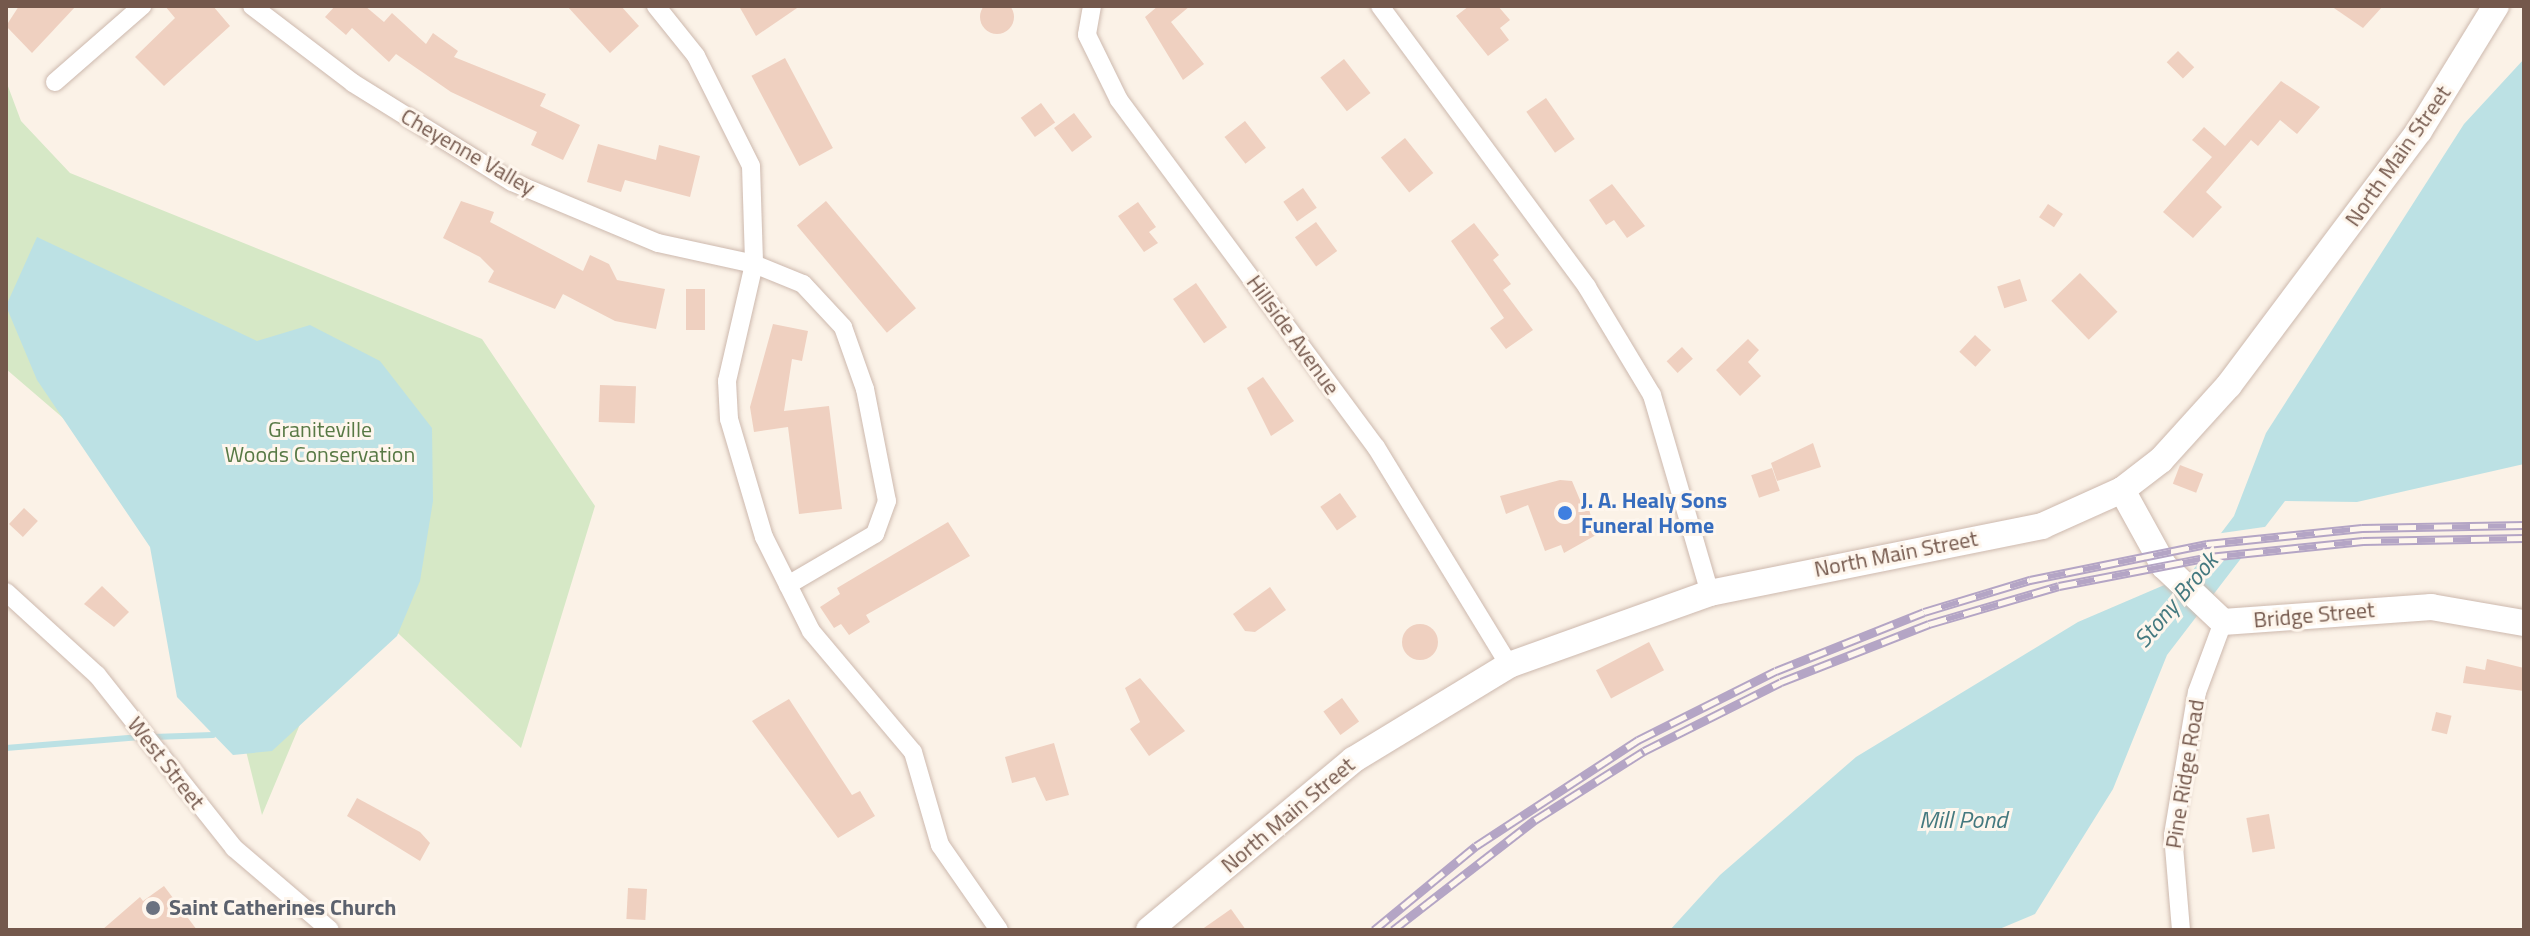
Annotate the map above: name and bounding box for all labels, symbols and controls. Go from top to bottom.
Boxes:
street label: North Main Street [2340,80,2456,232]
street label: Cheyenne Valley [396,103,540,201]
street label: Hillside Avenue [1241,270,1345,400]
park label: Graniteville Woods Conservation [225,416,415,468]
place label: J. A. Healy Sons Funeral Home [1581,487,1727,538]
marker: J. A. Healy Sons Funeral Home [1556,504,1574,522]
street label: North Main Street [1812,525,1980,583]
water label: Stony Brook [2128,547,2224,653]
street label: Bridge Street [2252,597,2376,633]
street label: Pine Ridge Road [2160,698,2210,850]
street label: West Street [122,712,210,814]
street label: North Main Street [1216,752,1360,878]
water label: Mill Pond [1919,806,2007,834]
place label: Saint Catherines Church [169,895,396,921]
marker: Saint Catherines Church [144,899,162,917]

